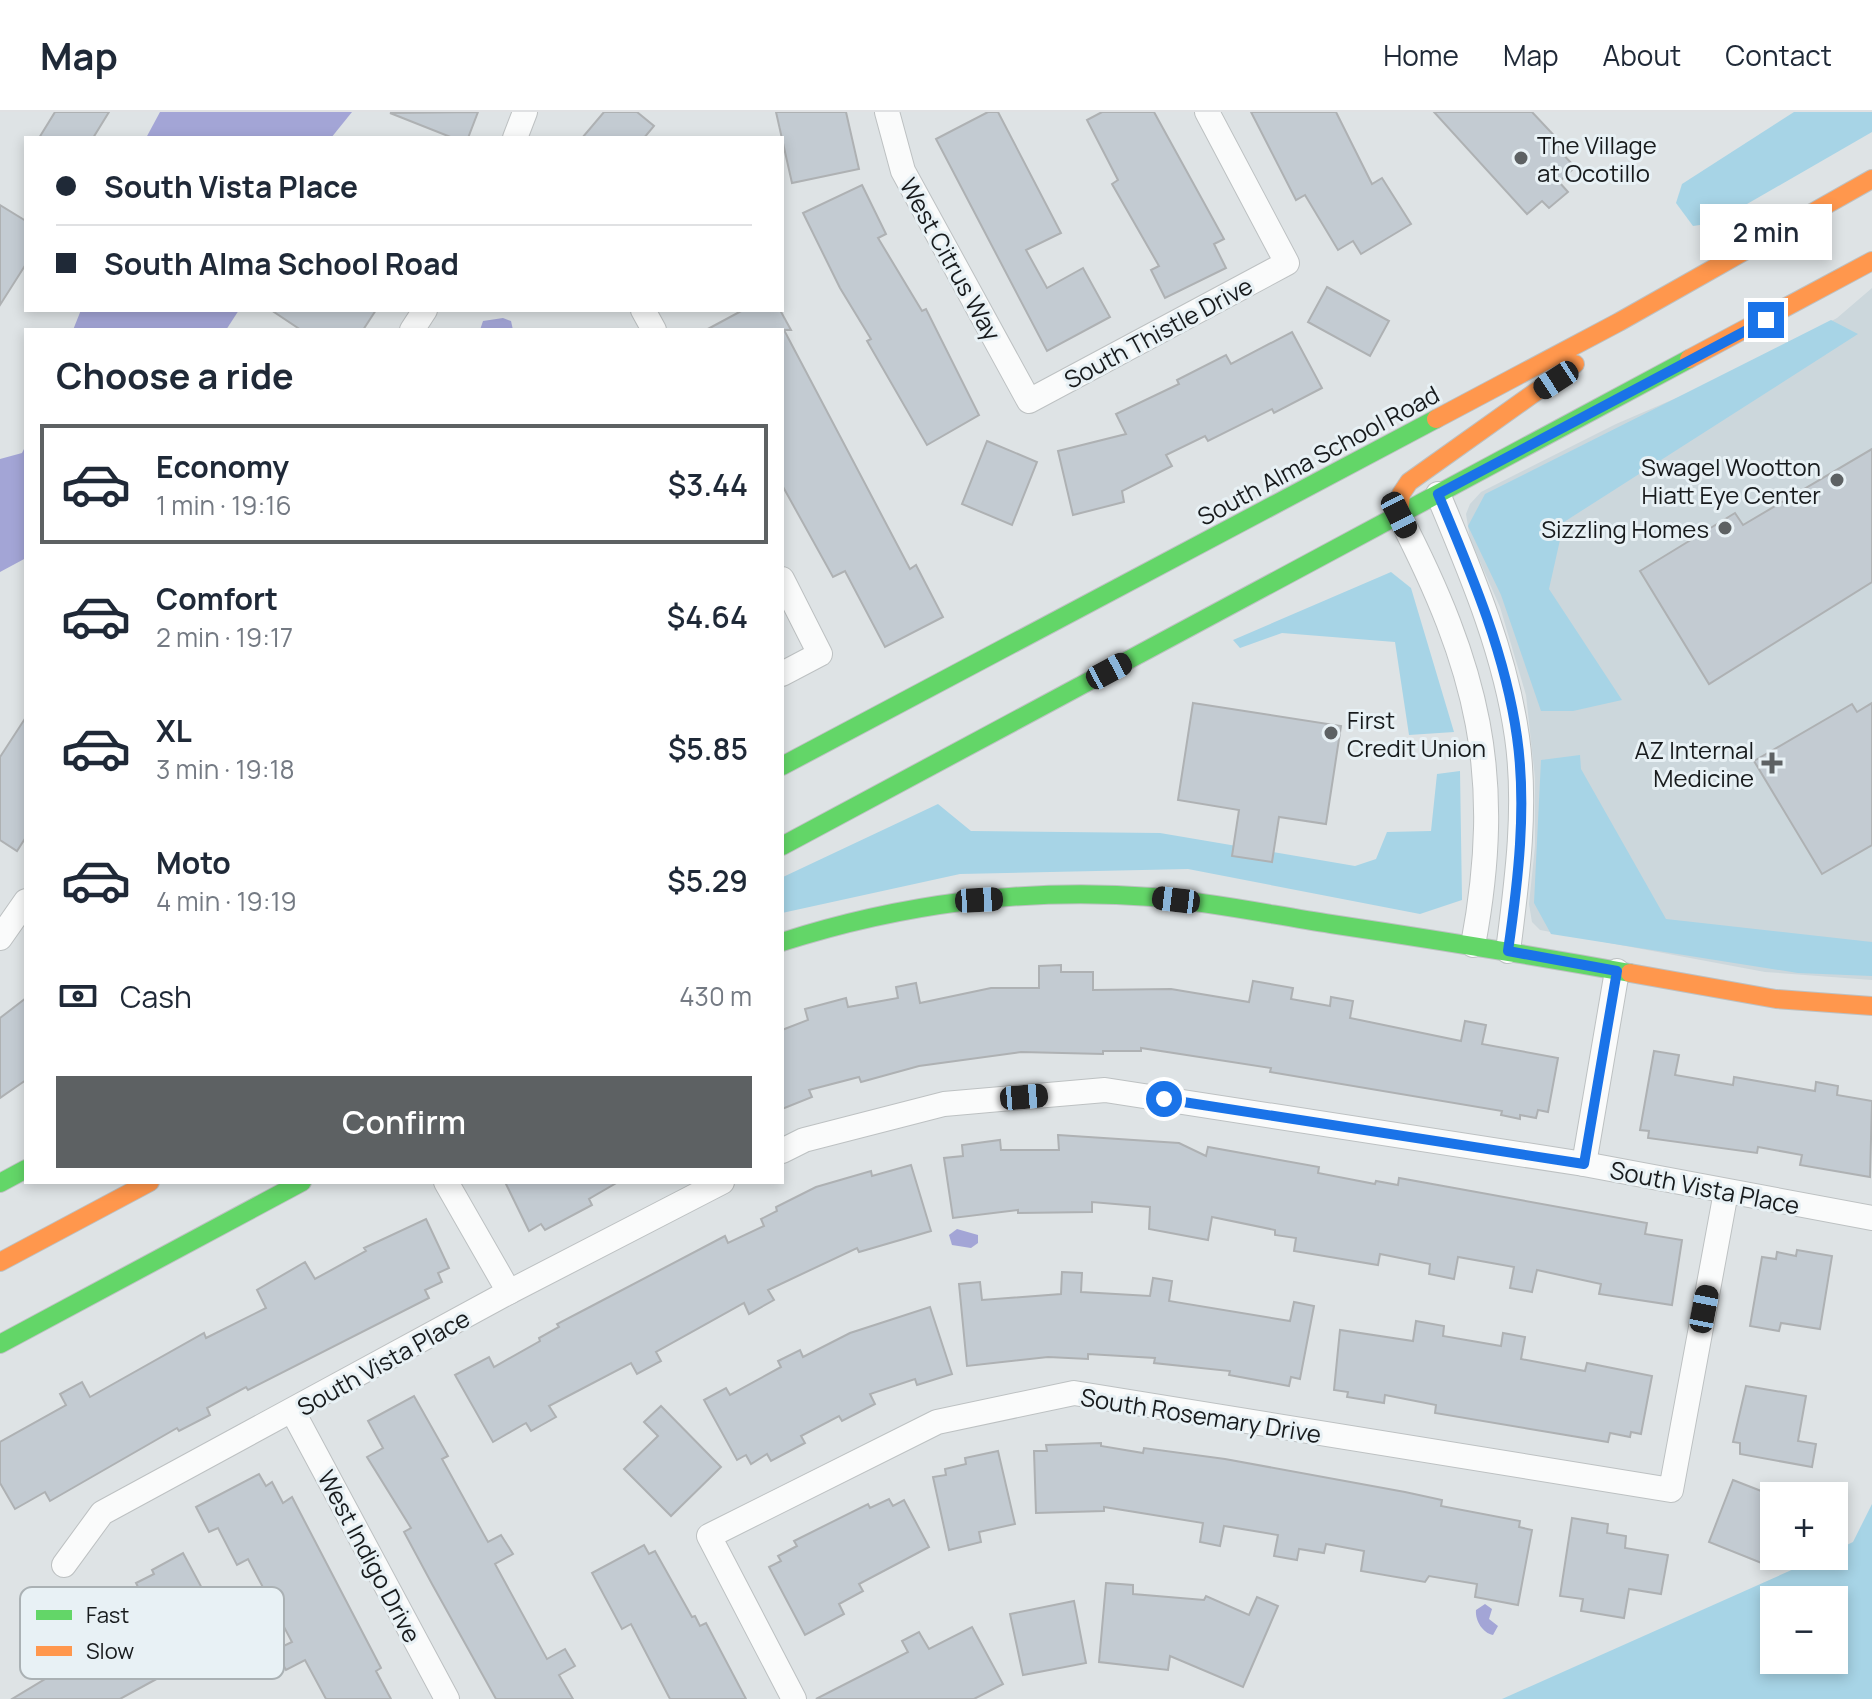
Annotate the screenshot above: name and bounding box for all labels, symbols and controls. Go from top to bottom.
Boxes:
text: Map [40,29,118,81]
text: Home [1383,36,1459,74]
text: Map [1503,36,1559,74]
text: About [1603,36,1681,74]
text: Contact [1725,36,1832,74]
place label: The Village at Ocotillo [1537,128,1657,189]
marker: The Village at Ocotillo [1512,149,1530,167]
text: South Vista Place [104,166,358,207]
street label: West Citrus Way [893,172,1010,347]
callout: 2 min [1700,204,1832,260]
text: 2 min [1733,214,1799,250]
text: South Alma School Road [104,243,459,284]
street label: South Thistle Drive [1058,268,1258,396]
route end [1748,302,1784,338]
text: Choose a ride [56,351,294,400]
car [1529,357,1583,403]
street label: South Alma School Road [1191,377,1445,533]
text: Economy [156,446,289,487]
icon: car [60,448,132,520]
place label: Swagel Wootton Hiatt Eye Center [1641,450,1821,511]
text: $3.44 [668,464,748,505]
marker: Swagel Wootton Hiatt Eye Center [1828,471,1846,489]
text: 1 min · 19:16 [156,487,292,523]
car [1377,488,1421,542]
place label: Sizzling Homes [1541,512,1709,545]
marker: Sizzling Homes [1716,519,1734,537]
text: Comfort [156,578,278,619]
icon: car [60,580,132,652]
text: $4.64 [667,596,748,637]
text: 2 min · 19:17 [156,619,293,655]
car [1082,649,1136,693]
place label: First Credit Union [1347,703,1486,764]
text: XL [156,710,192,751]
icon: car [60,712,132,784]
marker: First Credit Union [1322,724,1340,742]
text: $5.85 [668,728,748,769]
place label: AZ Internal Medicine [1634,733,1754,794]
text: 3 min · 19:18 [156,751,295,787]
marker: AZ Internal Medicine [1761,752,1783,774]
text: Moto [156,842,231,883]
icon: car [60,844,132,916]
text: $5.29 [667,860,748,901]
text: 4 min · 19:19 [156,883,297,919]
car [1151,885,1201,915]
car [954,887,1004,913]
icon: cash [56,974,100,1018]
text: Cash [120,976,192,1017]
text: 430 m [679,978,752,1014]
button: Confirm [56,1076,752,1168]
route start [1146,1081,1182,1117]
car [999,1083,1049,1111]
street label: South Vista Place [1607,1152,1803,1222]
car [1688,1283,1720,1335]
street label: South Vista Place [291,1301,475,1423]
street label: South Rosemary Drive [1078,1380,1324,1450]
street label: West Indigo Drive [311,1464,429,1648]
map controls [1760,1482,1848,1674]
button: + [1760,1482,1848,1570]
button: − [1760,1586,1848,1674]
legend [20,1587,284,1679]
text: Fast [86,1600,129,1630]
text: Slow [86,1636,134,1666]

